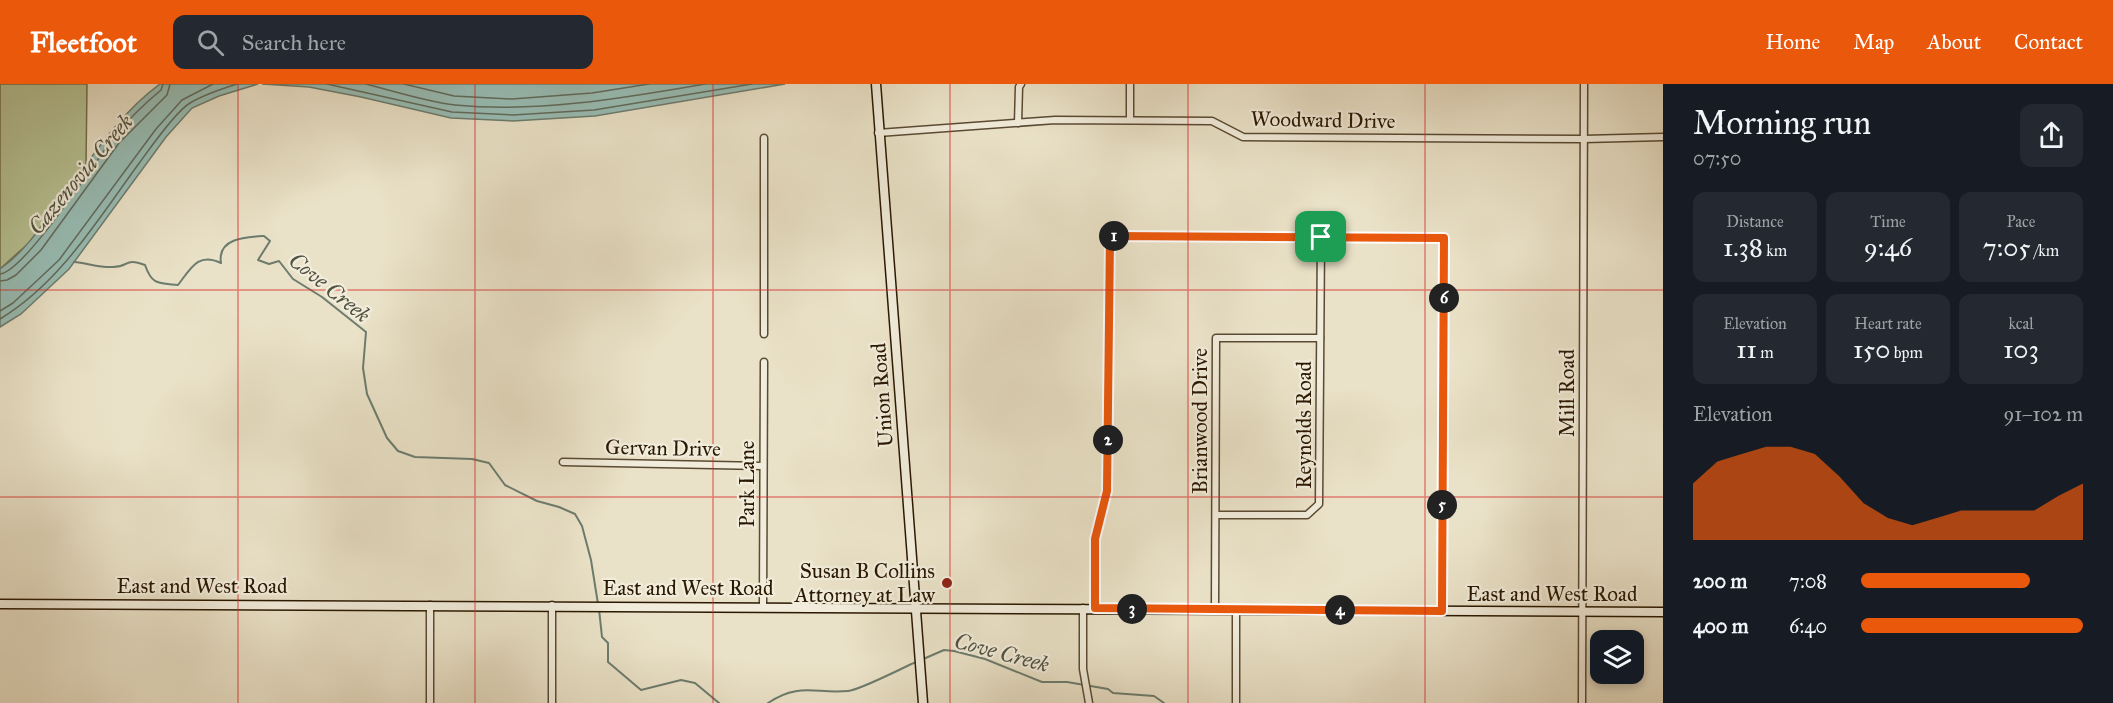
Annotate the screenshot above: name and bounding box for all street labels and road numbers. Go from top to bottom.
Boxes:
street label: Woodward Drive [1250,106,1396,134]
street label: Union Road [865,342,899,448]
street label: Brianwood Drive [1187,348,1213,494]
street label: Mill Road [1554,349,1580,437]
street label: Reynolds Road [1291,360,1317,489]
street label: Gervan Drive [605,434,721,462]
street label: Park Lane [734,440,760,527]
street label: East and West Road [116,573,288,599]
street label: East and West Road [602,575,774,601]
street label: East and West Road [1466,581,1638,607]

